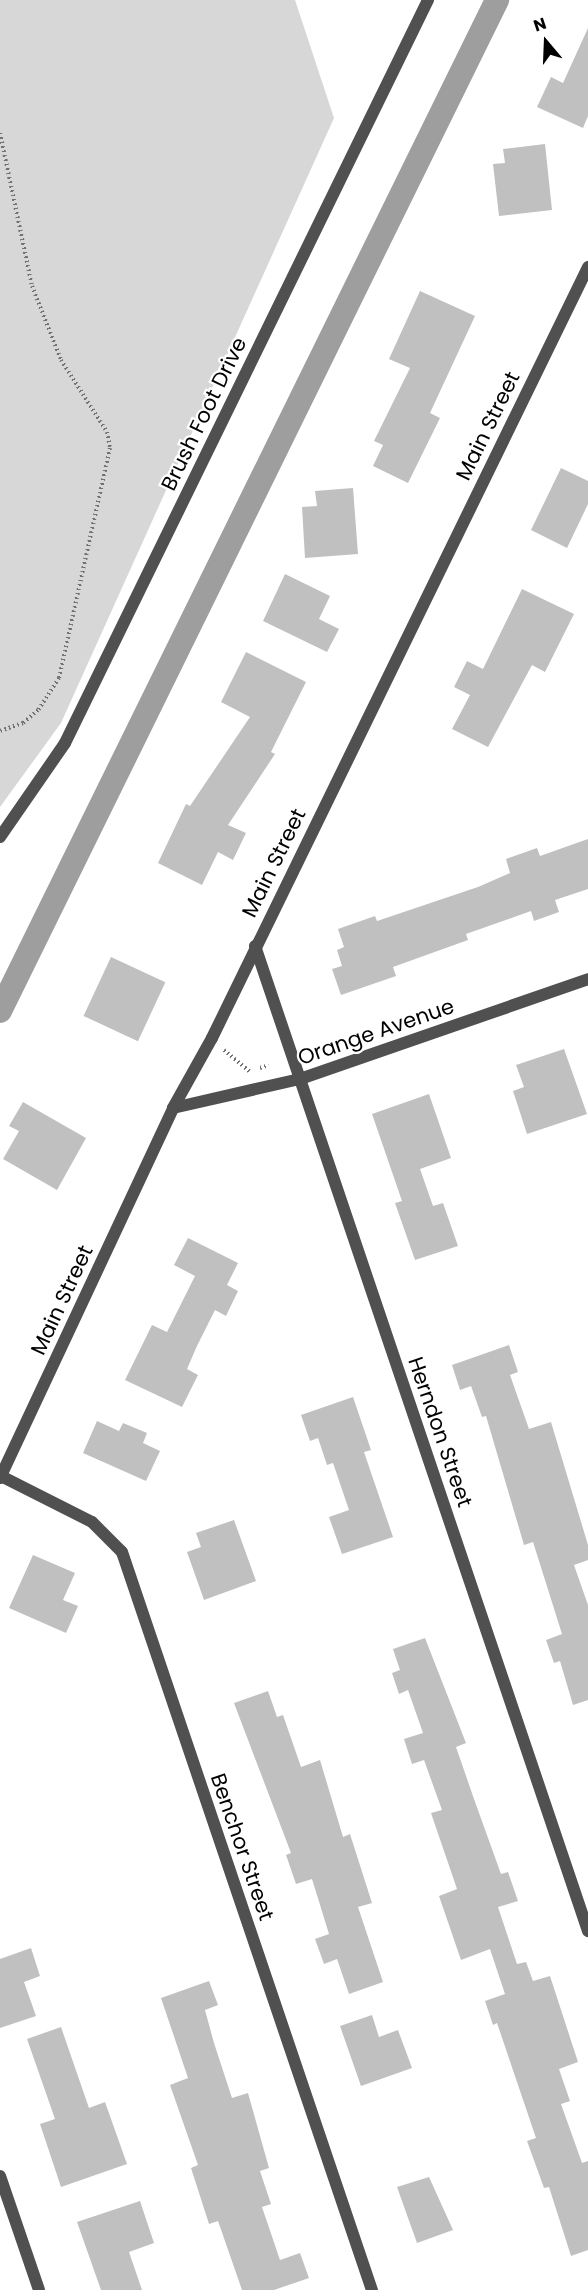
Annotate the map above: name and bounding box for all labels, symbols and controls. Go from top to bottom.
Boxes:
north arrow [516,12,576,72]
text: N [531,12,549,37]
street label: Brush Foot Drive [156,333,252,495]
street label: Main Street [451,367,525,485]
street label: Main Street [237,804,311,922]
street label: Orange Avenue [295,993,457,1071]
street label: Main Street [26,1241,98,1359]
street label: Herndon Street [403,1354,477,1510]
street label: Benchor Street [205,1770,279,1924]

